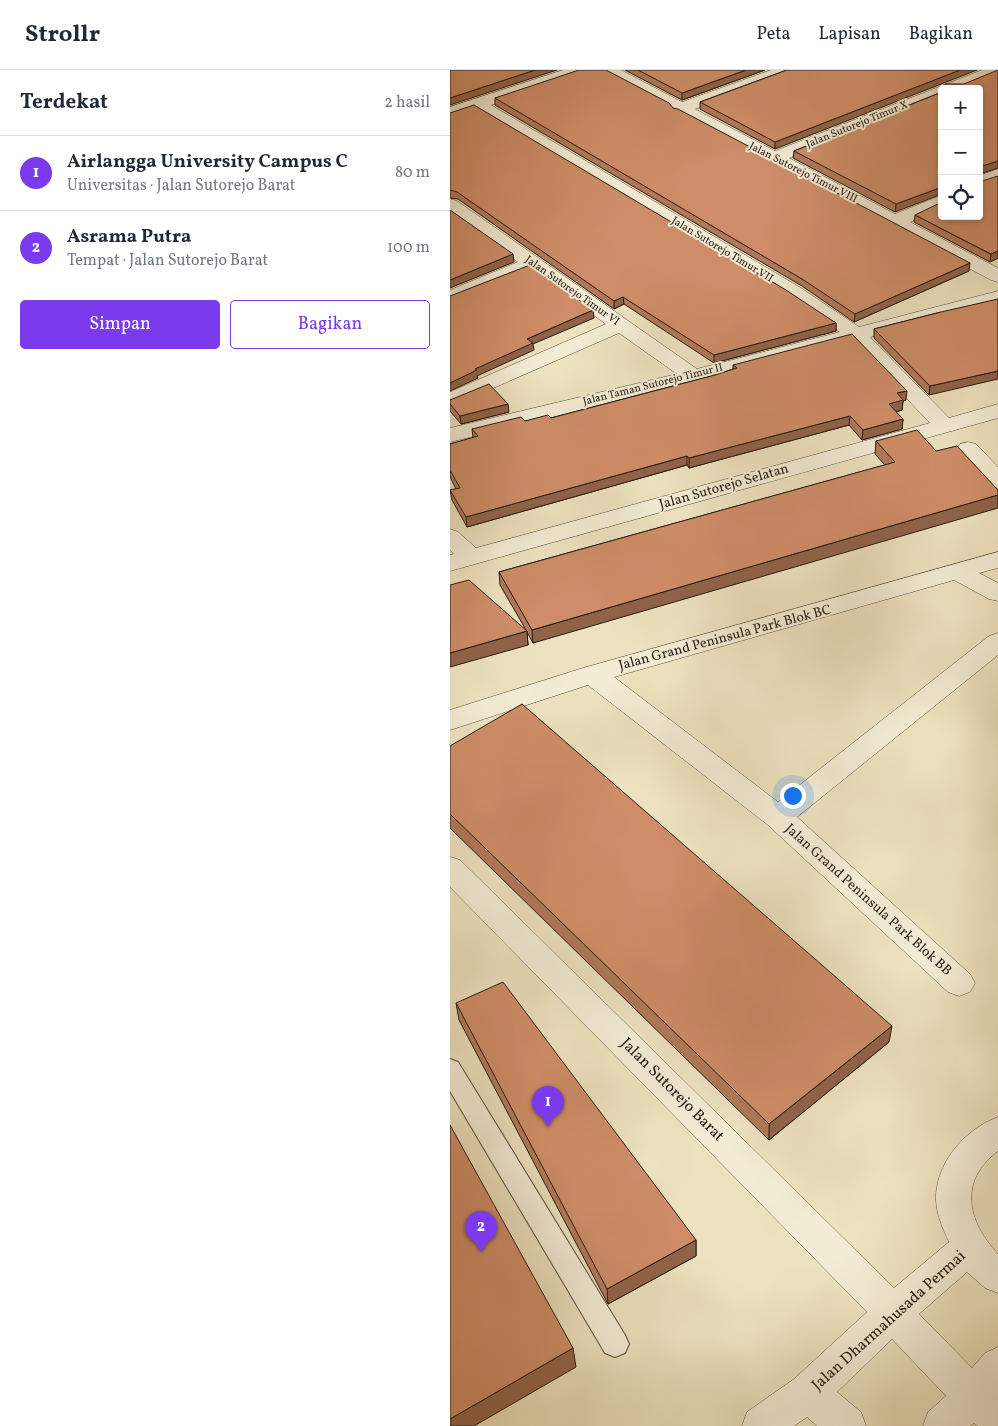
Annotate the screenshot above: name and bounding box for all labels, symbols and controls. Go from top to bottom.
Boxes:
text: Strollr [25,18,100,52]
text: Peta [757,22,790,47]
text: Lapisan [818,22,881,47]
text: Bagikan [909,22,973,47]
map controls [938,85,983,220]
button: + [938,85,983,130]
text: Terdekat [20,88,108,117]
text: 2 hasil [384,92,430,114]
street label: Jalan Sutorejo Timur X [804,98,910,152]
button: − [938,130,983,175]
street label: Jalan Sutorejo Timur VIII [746,139,860,207]
text: Airlangga University Campus C [67,149,348,175]
text: 1 [33,162,39,184]
text: 80 m [395,162,430,184]
text: Universitas · Jalan Sutorejo Barat [67,175,295,197]
button: locate [938,175,983,220]
street label: Jalan Sutorejo Timur VII [668,214,776,286]
text: Asrama Putra [67,224,191,250]
text: 2 [32,237,40,259]
text: 100 m [387,237,430,259]
text: Tempat · Jalan Sutorejo Barat [67,250,268,272]
street label: Jalan Sutorejo Timur VI [522,253,622,329]
button: Simpan [20,300,220,349]
button: Bagikan [230,300,430,349]
street label: Jalan Taman Sutorejo Timur II [581,360,725,410]
street label: Jalan Sutorejo Selatan [657,459,791,515]
street label: Jalan Grand Peninsula Park Blok BC [617,600,833,676]
your location [780,783,806,809]
street label: Jalan Grand Peninsula Park Blok BB [780,820,956,980]
street label: Jalan Sutorejo Barat [615,1033,729,1147]
pin: 1 [532,1086,564,1127]
pin: 2 [465,1211,497,1252]
street label: Jalan Dharmahusada Permai [807,1246,971,1396]

